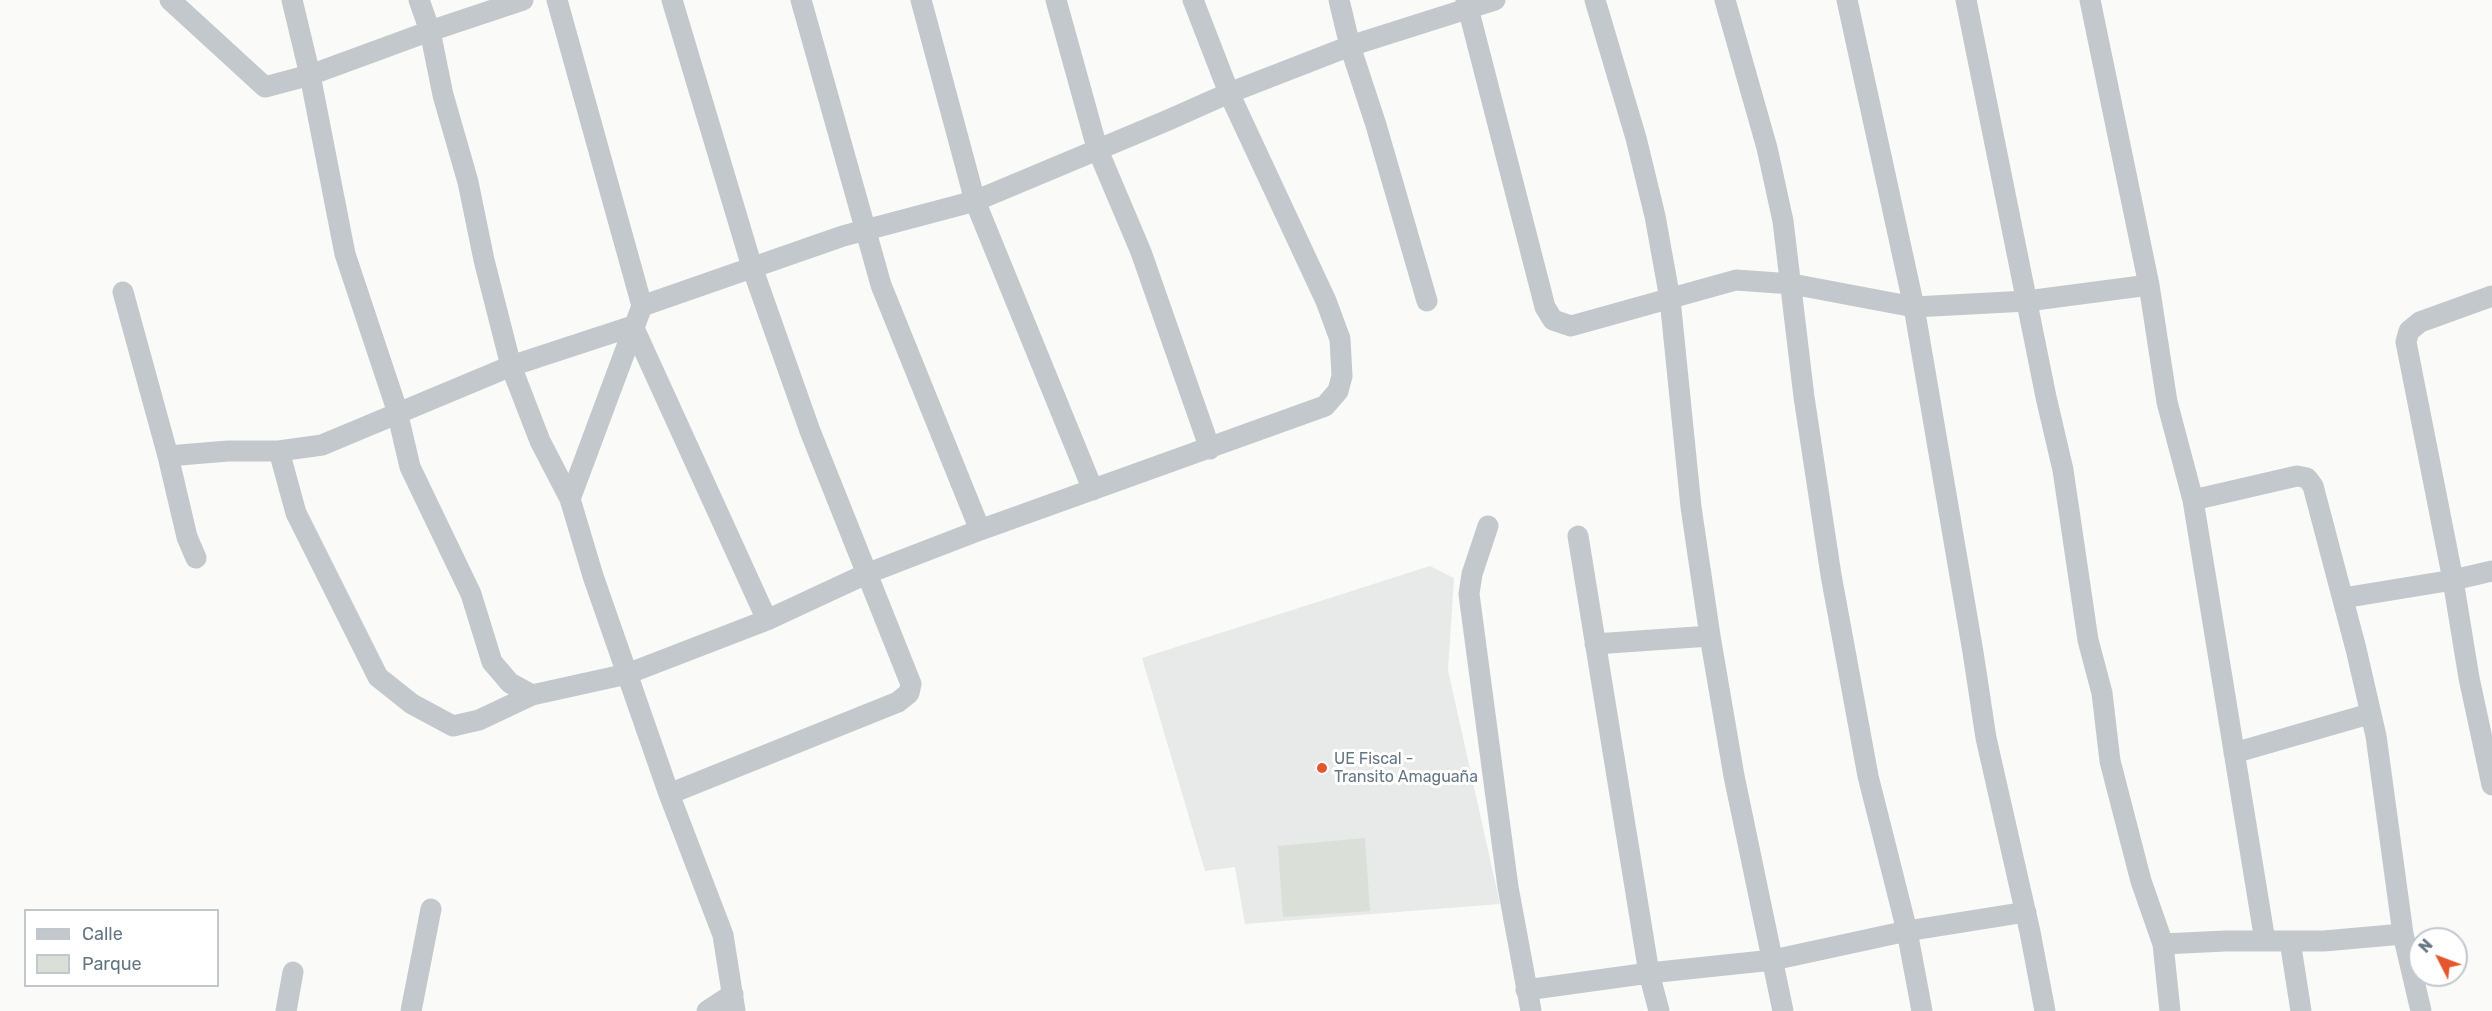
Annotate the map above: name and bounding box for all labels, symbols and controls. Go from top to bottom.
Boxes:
place label: UE Fiscal - Transito Amaguaña [1334,749,1478,787]
marker: UE Fiscal - Transito Amaguaña [1315,761,1329,775]
legend [24,909,219,987]
text: Calle [82,923,123,945]
north arrow [2408,927,2468,987]
text: N [2415,935,2437,957]
text: Parque [82,953,142,975]

